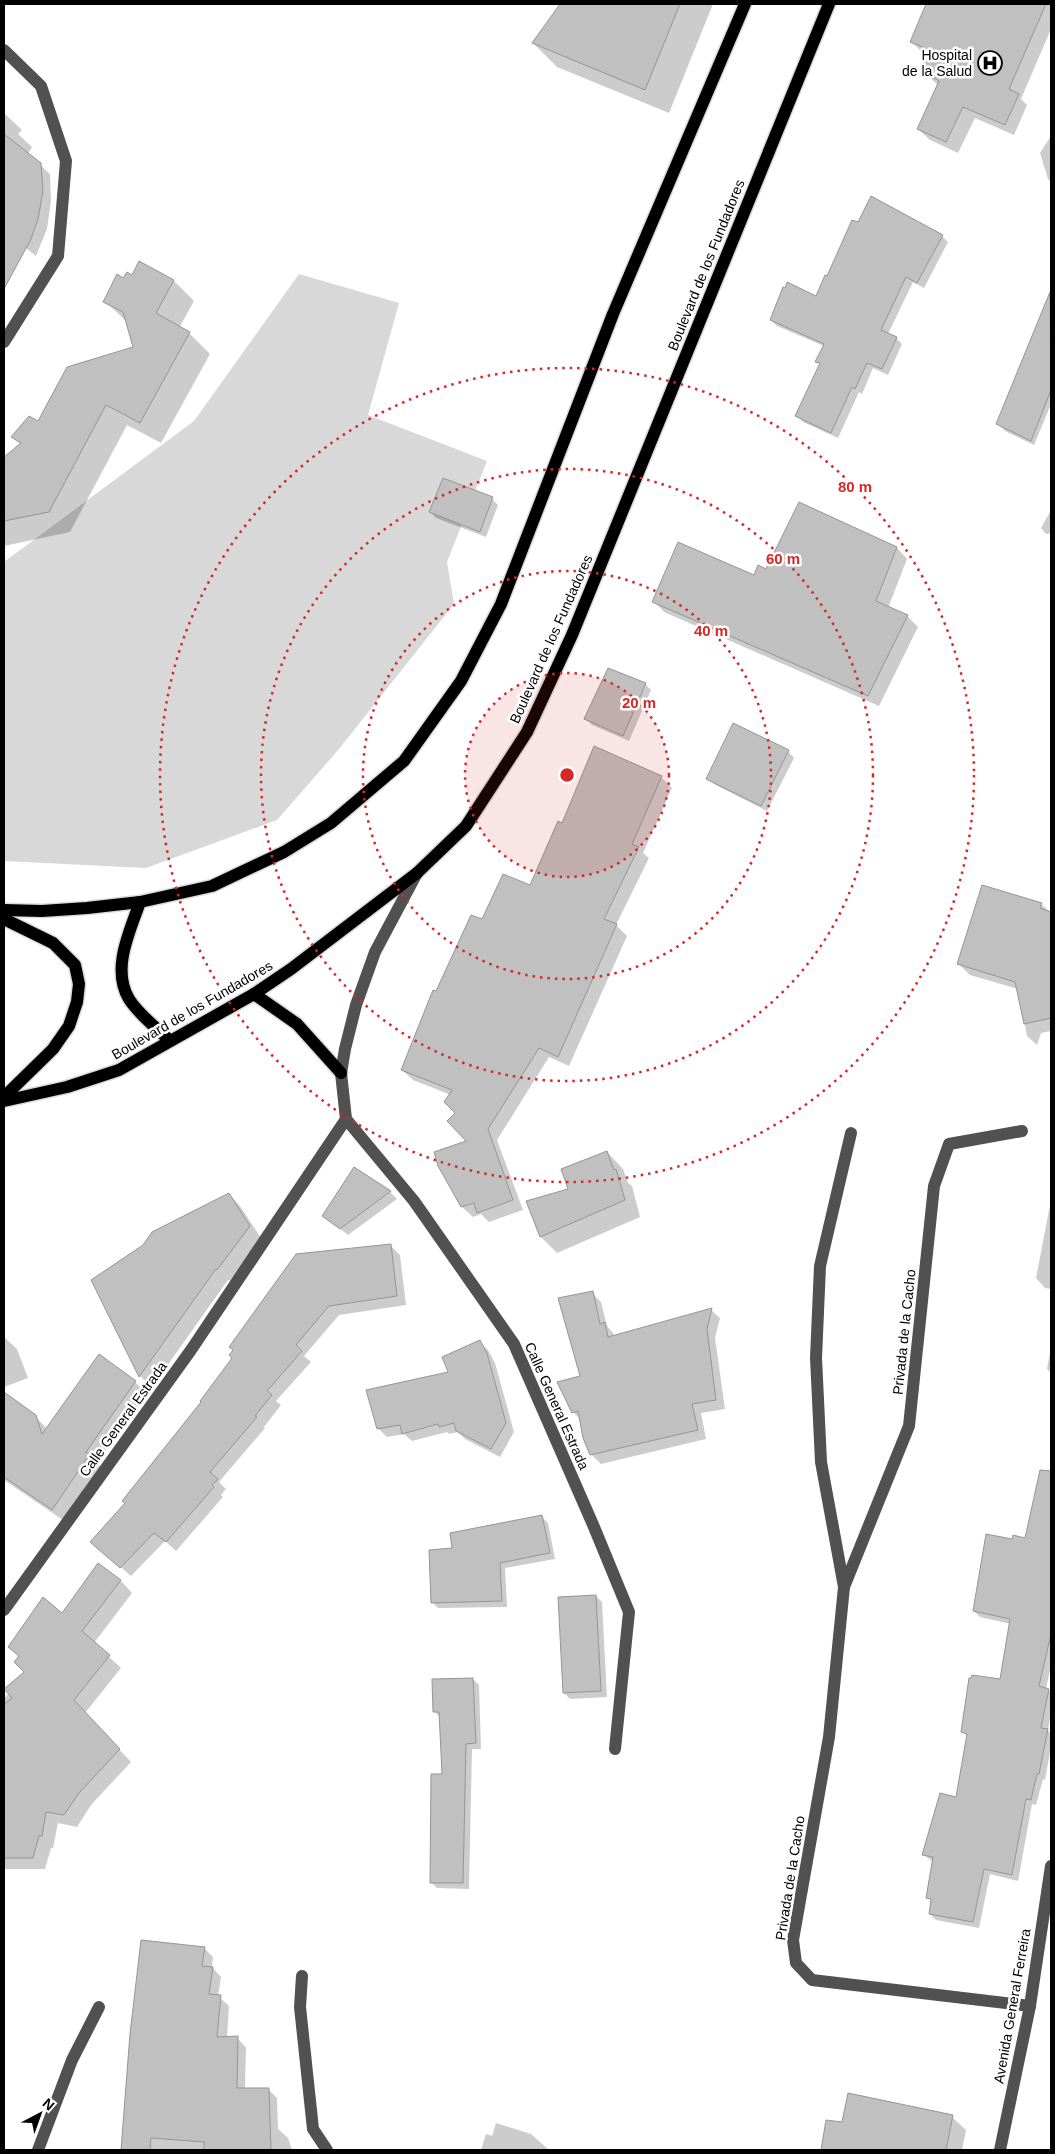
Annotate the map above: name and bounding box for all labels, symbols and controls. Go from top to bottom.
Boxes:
place label: Hospital de la Salud [902,47,972,79]
hospital icon: Hospital de la Salud [977,50,1003,76]
street label: Boulevard de los Fundadores [664,177,748,353]
text: 80 m [838,478,872,495]
text: 60 m [766,550,800,567]
street label: Boulevard de los Fundadores [506,552,596,726]
text: 40 m [694,622,728,639]
text: 20 m [622,694,656,711]
centre of rings [558,766,576,784]
street label: Boulevard de los Fundadores [109,957,275,1063]
street label: Privada de la Cacho [889,1268,919,1396]
street label: Calle General Estrada [522,1340,592,1472]
street label: Calle General Estrada [76,1358,170,1479]
street label: Privada de la Cacho [772,1814,808,1942]
street label: Avenida General Ferreira [990,1927,1034,2085]
north arrow [15,2089,65,2139]
text: N [39,2095,58,2114]

